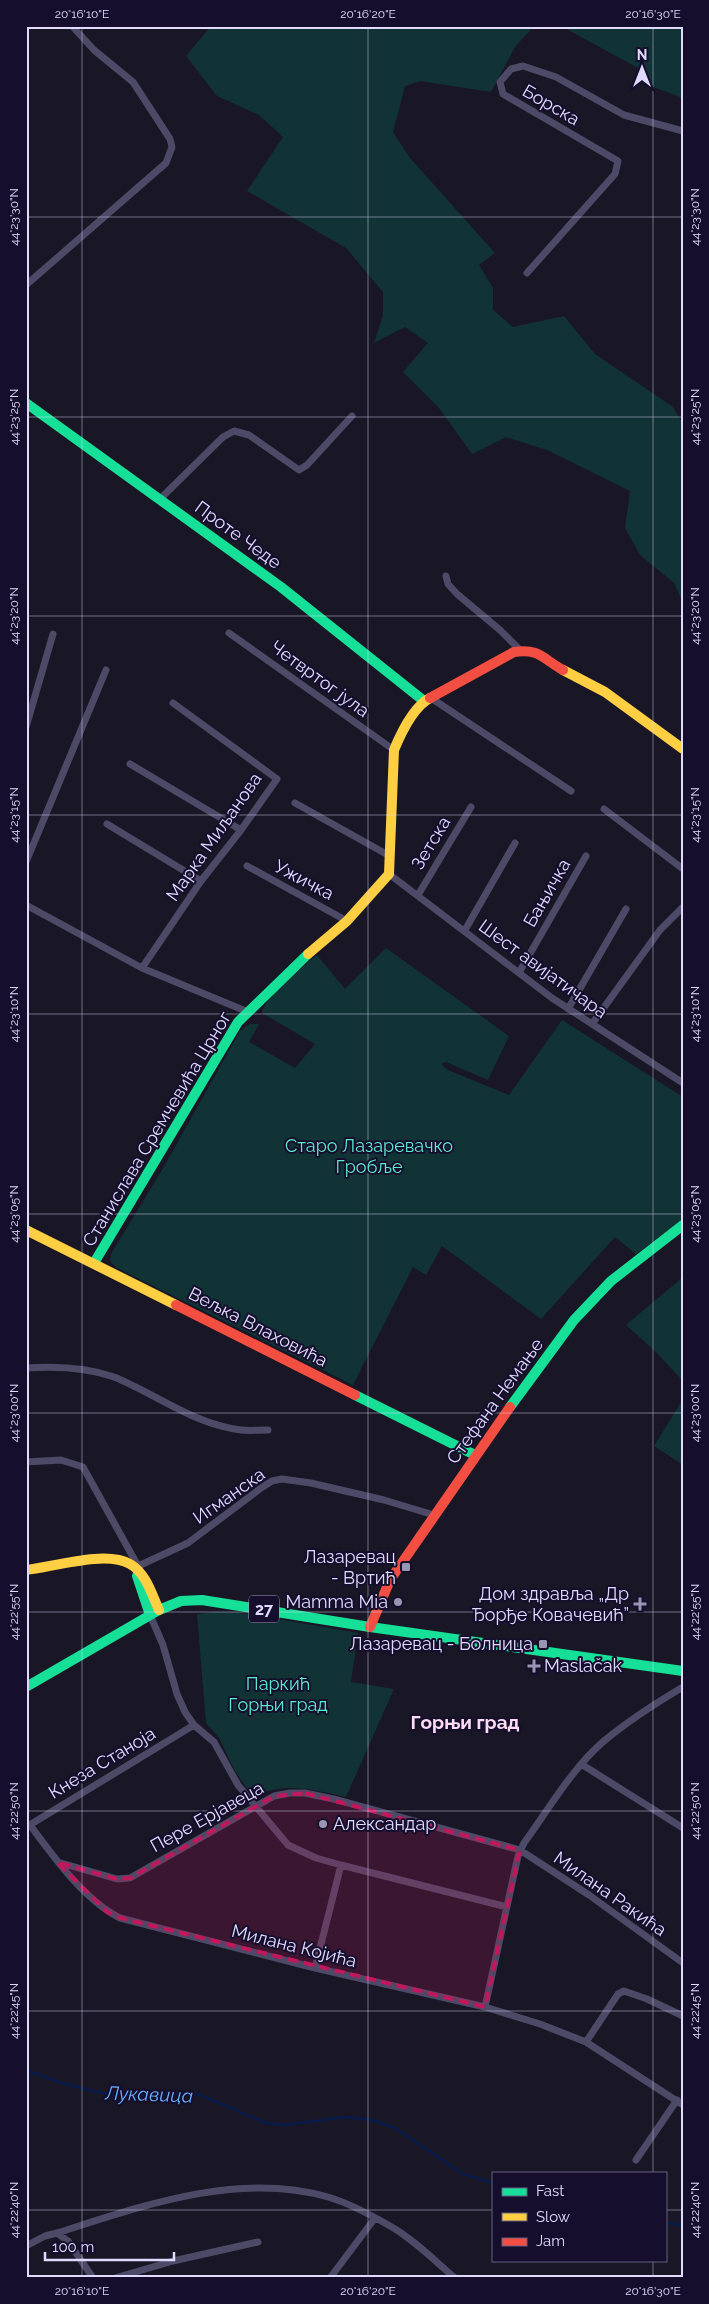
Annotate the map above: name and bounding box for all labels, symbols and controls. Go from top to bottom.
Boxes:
text: 20°16'10"E [55,7,109,21]
text: 20°16'20"E [340,7,396,21]
text: 20°16'30"E [625,7,681,21]
north arrow [616,42,666,92]
text: N [637,47,647,63]
street label: Борска [519,80,584,129]
text: 44°23'30"N [7,188,21,246]
text: 44°23'30"N [688,188,702,246]
text: 44°23'25"N [7,389,21,445]
text: 44°23'25"N [688,389,702,445]
street label: Проте Чеде [191,496,286,573]
text: 44°23'20"N [7,587,21,645]
text: 44°23'20"N [688,587,702,645]
street label: Четвртог јула [267,636,374,721]
street label: Марка Миљанова [161,769,266,905]
text: 44°23'15"N [7,787,21,843]
text: 44°23'15"N [688,787,702,843]
street label: Зетска [407,812,455,873]
street label: Ужичка [271,855,338,904]
street label: Бањичка [519,855,574,931]
street label: Шест авијатичара [475,915,612,1022]
text: 44°23'10"N [7,986,21,1042]
text: 44°23'10"N [688,986,702,1042]
street label: Станислава Сремчевића Црног [78,1007,235,1250]
park label: Старо Лазаревачко Гробље [285,1135,453,1177]
text: 44°23'05"N [7,1185,21,1243]
text: 44°23'05"N [688,1185,702,1243]
street label: Вељка Влаховића [185,1282,331,1371]
street label: Стефана Немање [442,1333,547,1468]
text: 44°23'00"N [7,1384,21,1442]
text: 44°23'00"N [688,1384,702,1442]
street label: Игманска [189,1463,269,1528]
place label: Лазаревац - Вртић [303,1546,396,1588]
marker: Лазаревац - Вртић [400,1561,412,1573]
place label: Дом здравља „Др Ђорђе Ковачевић” [472,1583,629,1625]
text: 44°22'55"N [7,1584,21,1640]
text: 44°22'55"N [688,1584,702,1640]
place label: Mamma Mia [285,1591,388,1612]
road number: 27 [249,1596,279,1622]
marker: Mamma Mia [392,1596,404,1608]
marker: Дом здравља „Др Ђорђе Ковачевић” [633,1597,647,1611]
place label: Лазаревац - Болница [350,1633,533,1654]
marker: Лазаревац - Болница [537,1638,549,1650]
place label: Maslačak [544,1655,623,1676]
marker: Maslačak [528,1660,540,1672]
park label: Паркић Горњи град [228,1673,328,1715]
district label: Горњи град [410,1711,520,1733]
street label: Кнеза Станоја [45,1722,159,1803]
street label: Пере Ерјавеца [147,1777,267,1856]
text: 44°22'50"N [7,1782,21,1840]
text: 44°22'50"N [688,1782,702,1840]
place label: Александар [333,1813,436,1834]
marker: Александар [317,1818,329,1830]
street label: Милана Ракића [550,1847,671,1940]
street label: Милана Којића [229,1920,359,1971]
text: 44°22'45"N [7,1983,21,2039]
text: 44°22'45"N [688,1983,702,2039]
water label: Лукавица [104,2081,193,2107]
legend [492,2172,666,2262]
text: 44°22'40"N [7,2182,21,2238]
text: Fast [536,2182,564,2200]
text: 44°22'40"N [688,2182,702,2238]
text: Slow [536,2208,570,2226]
scale bar [45,2229,174,2261]
text: Jam [536,2232,565,2250]
text: 100 m [52,2238,94,2256]
text: 20°16'10"E [55,2284,109,2298]
text: 20°16'20"E [340,2284,396,2298]
text: 20°16'30"E [625,2284,681,2298]

